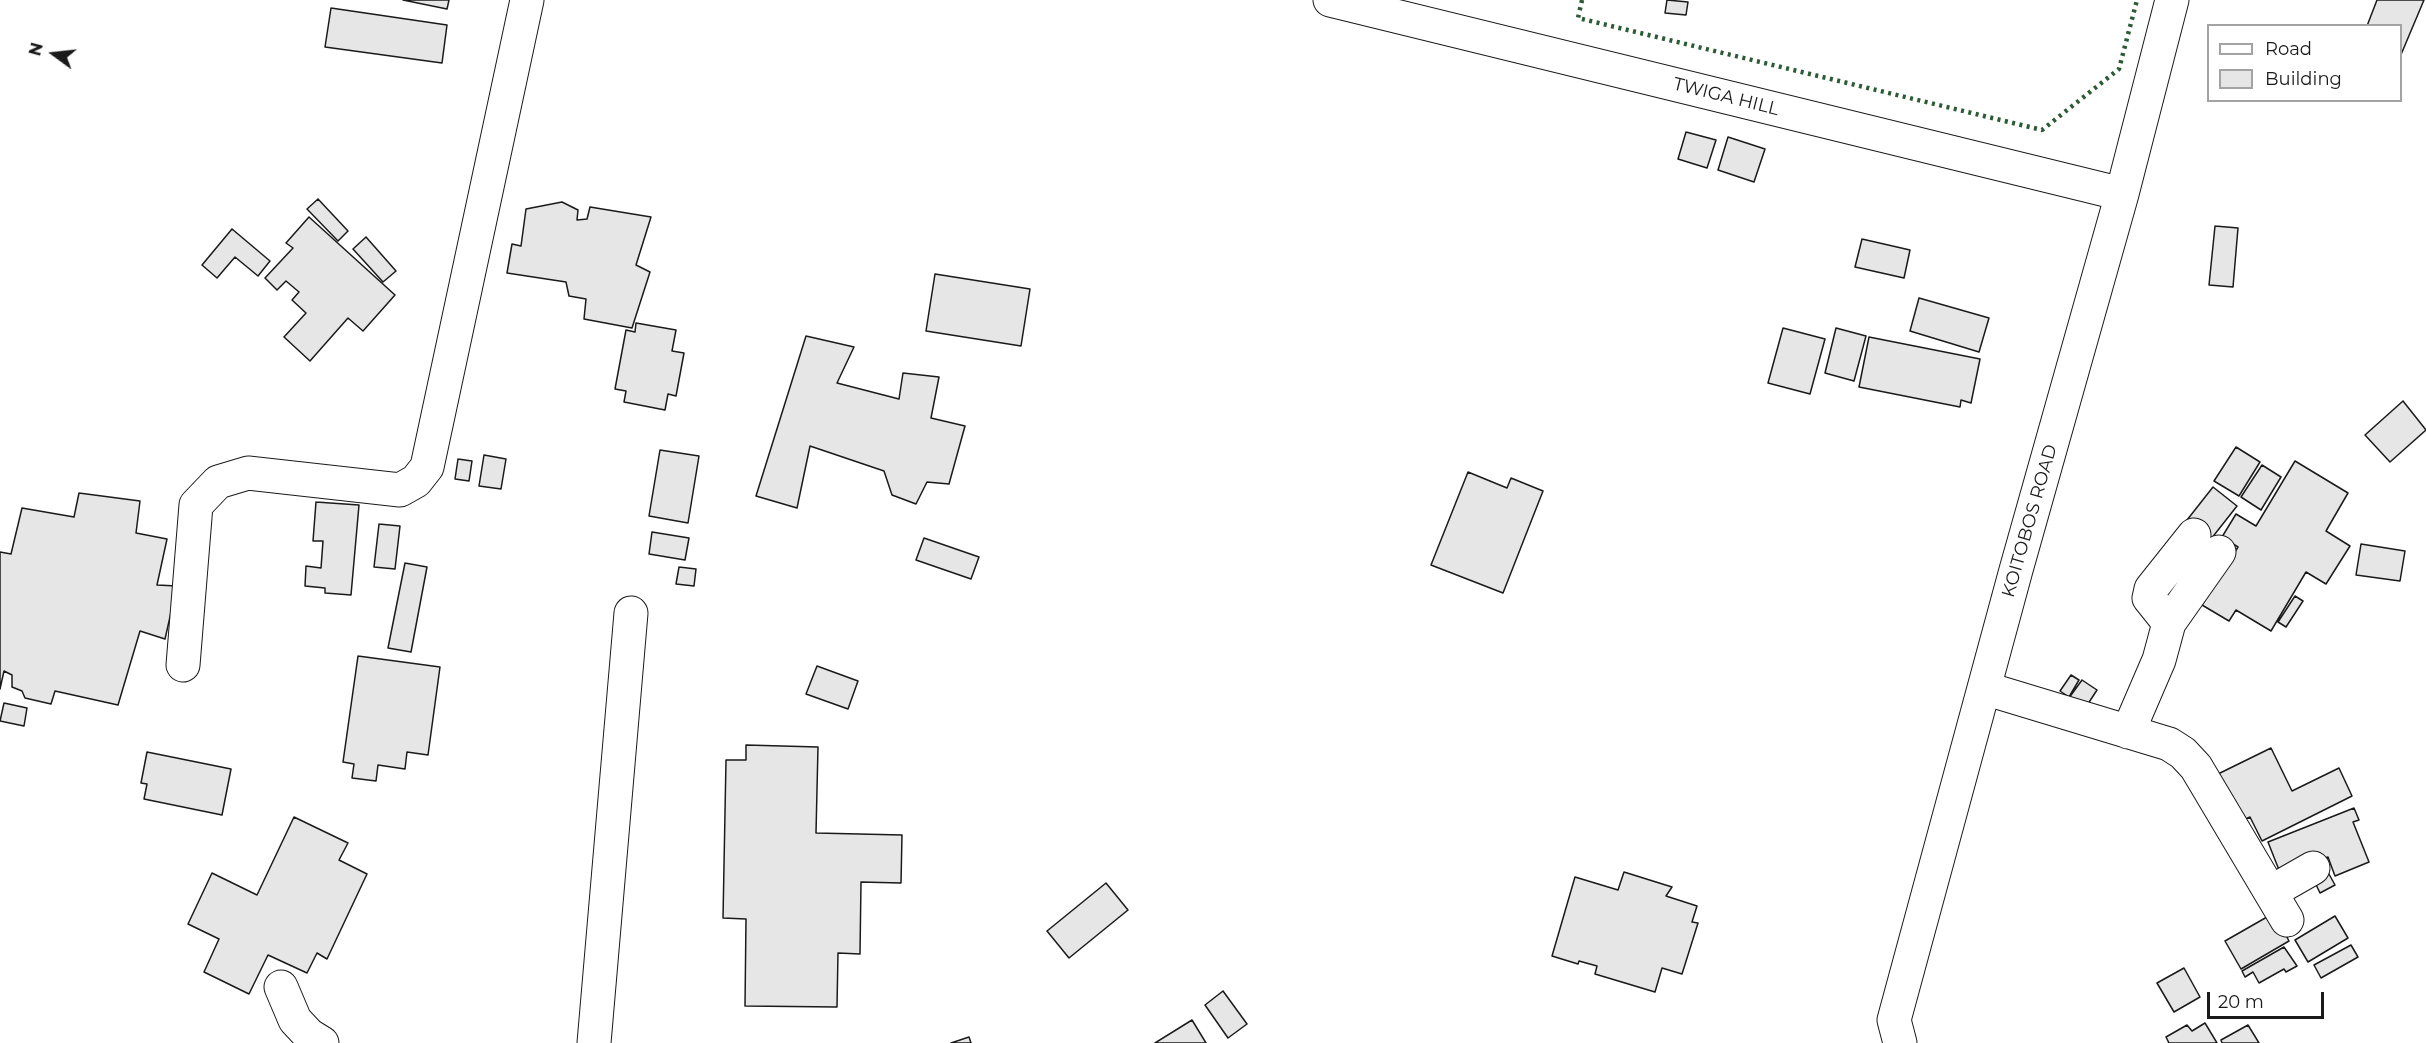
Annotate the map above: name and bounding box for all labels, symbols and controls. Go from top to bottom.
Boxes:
north arrow [24,24,84,84]
legend [2207,24,2402,102]
text: Road [2265,38,2312,60]
text: N [25,41,47,58]
text: Building [2265,68,2342,90]
street label: TWIGA HILL [1671,73,1781,121]
street label: KOITOBOS ROAD [1998,442,2062,600]
scale bar [2210,980,2327,1018]
text: 20 m [2218,991,2264,1013]

